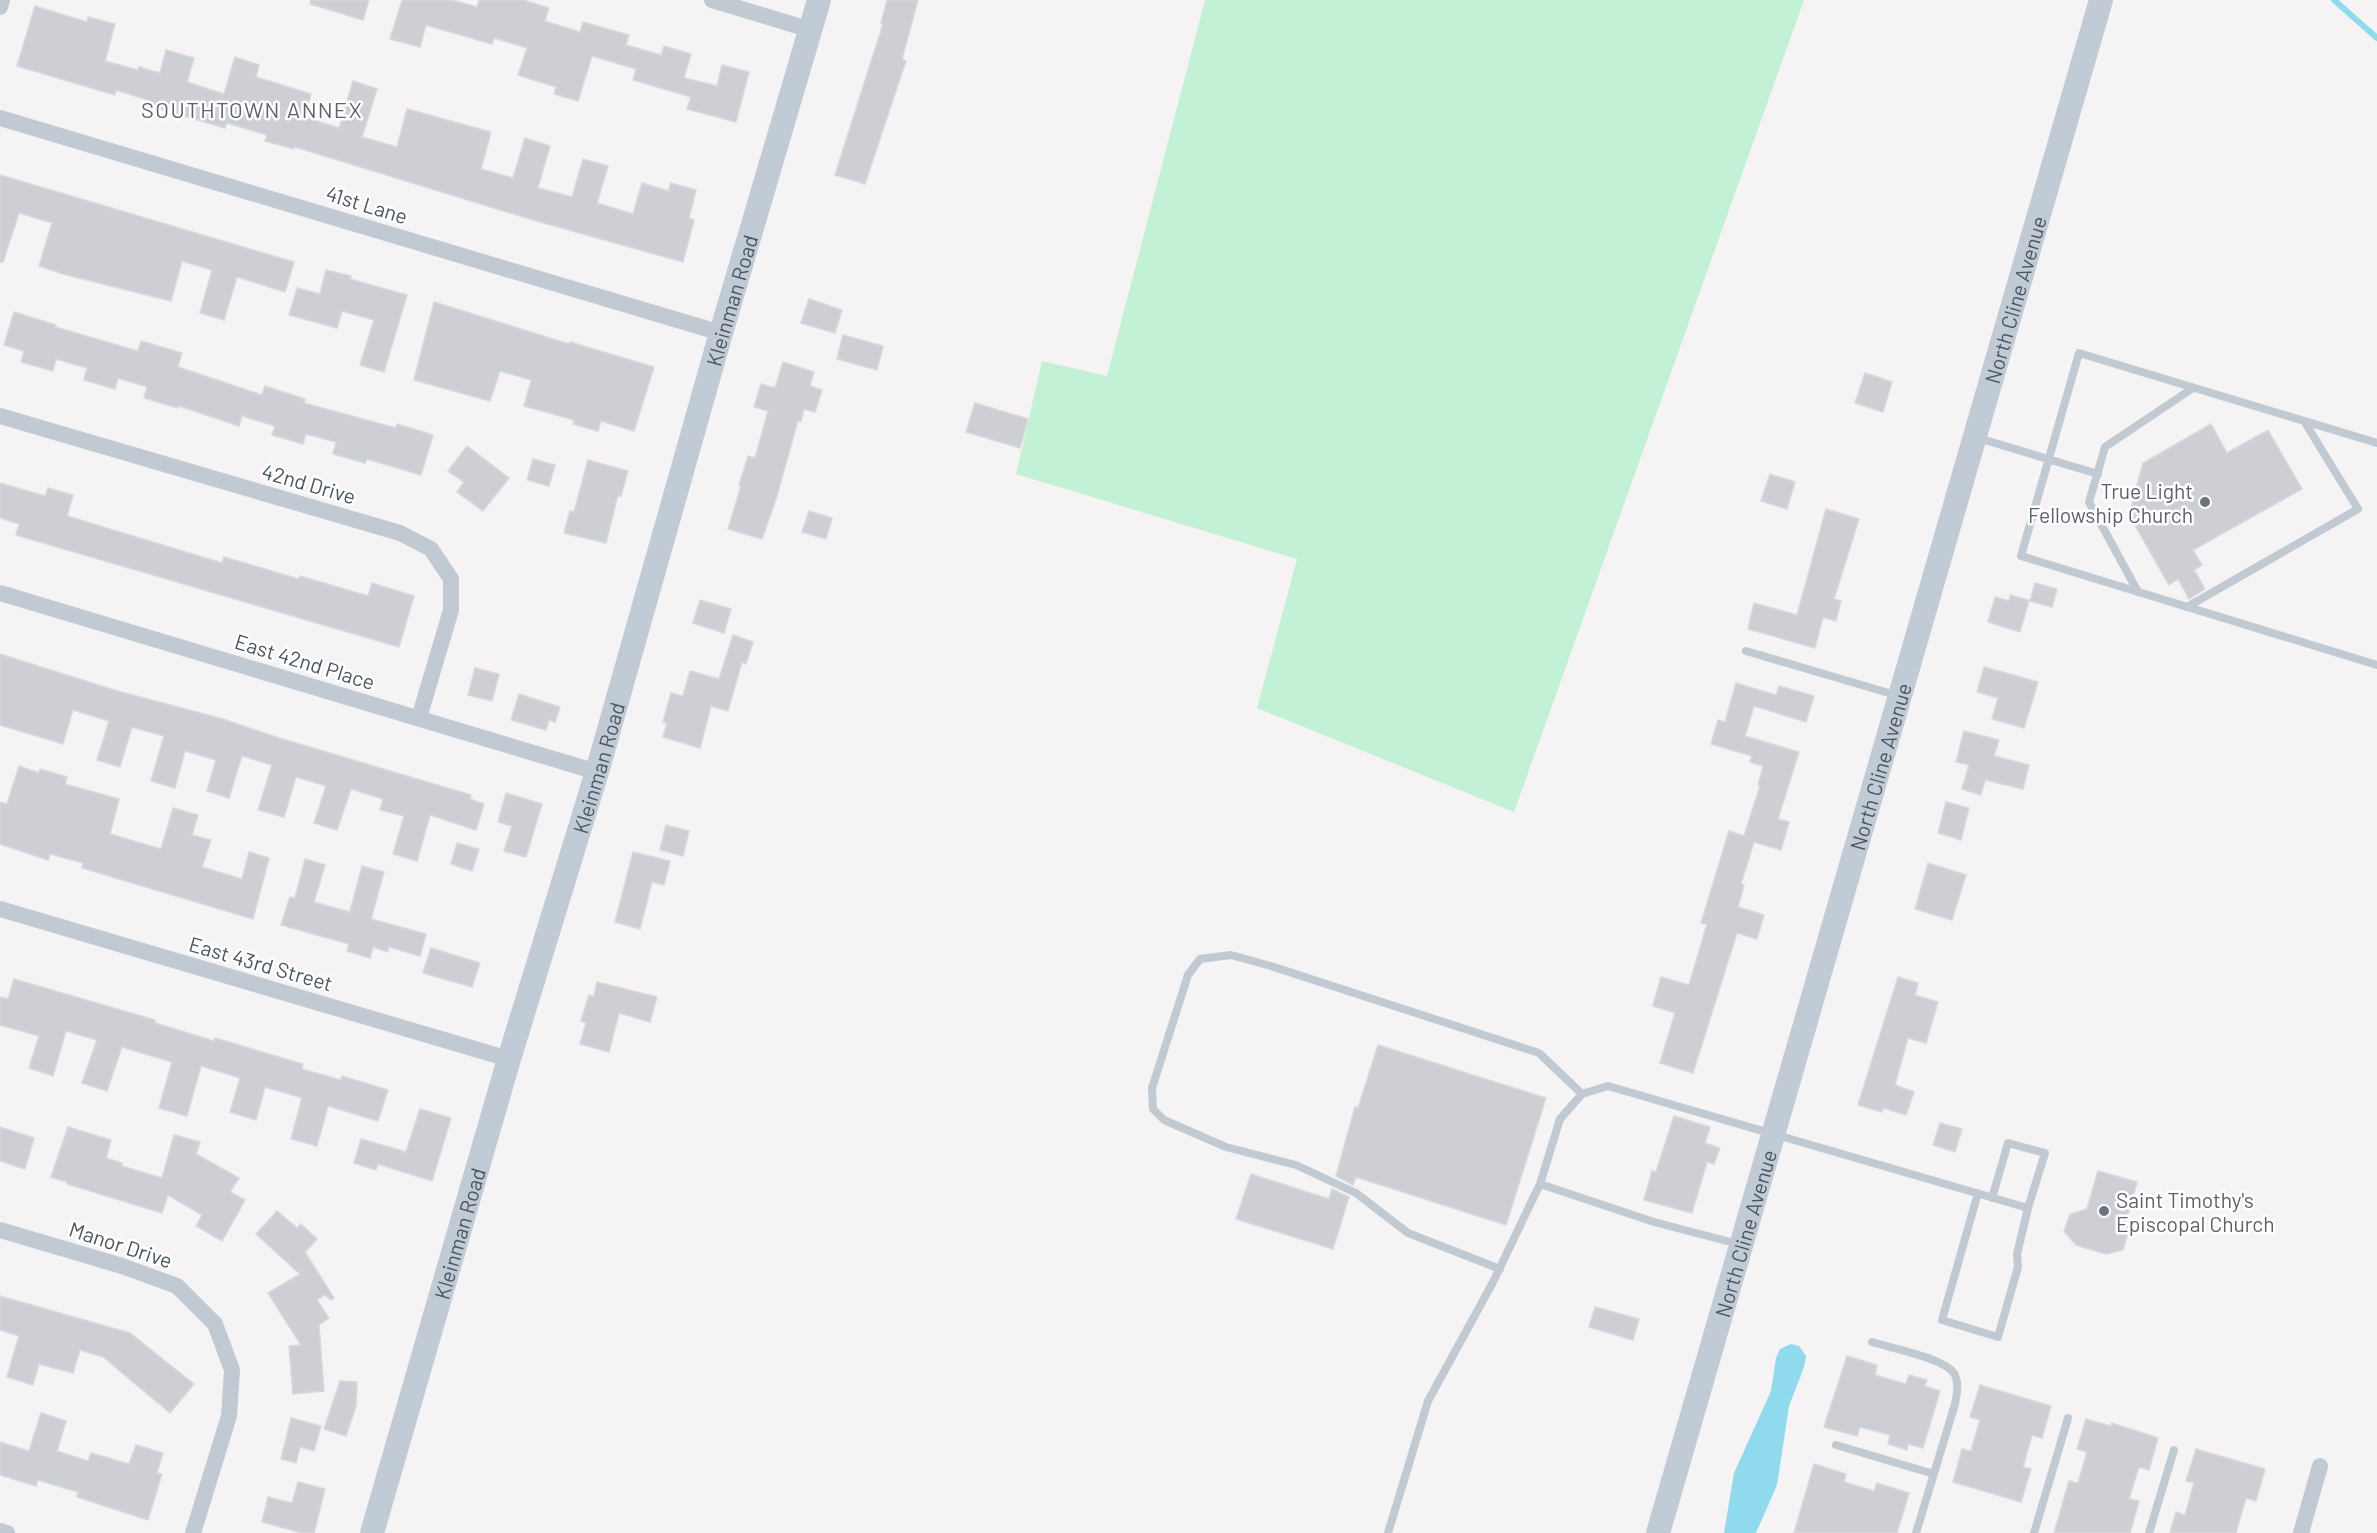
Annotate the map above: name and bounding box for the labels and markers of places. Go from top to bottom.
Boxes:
place label: True Light Fellowship Church [2028,478,2193,527]
marker: True Light Fellowship Church [2198,495,2212,509]
place label: Saint Timothy's Episcopal Church [2116,1187,2275,1236]
marker: Saint Timothy's Episcopal Church [2097,1204,2111,1218]

